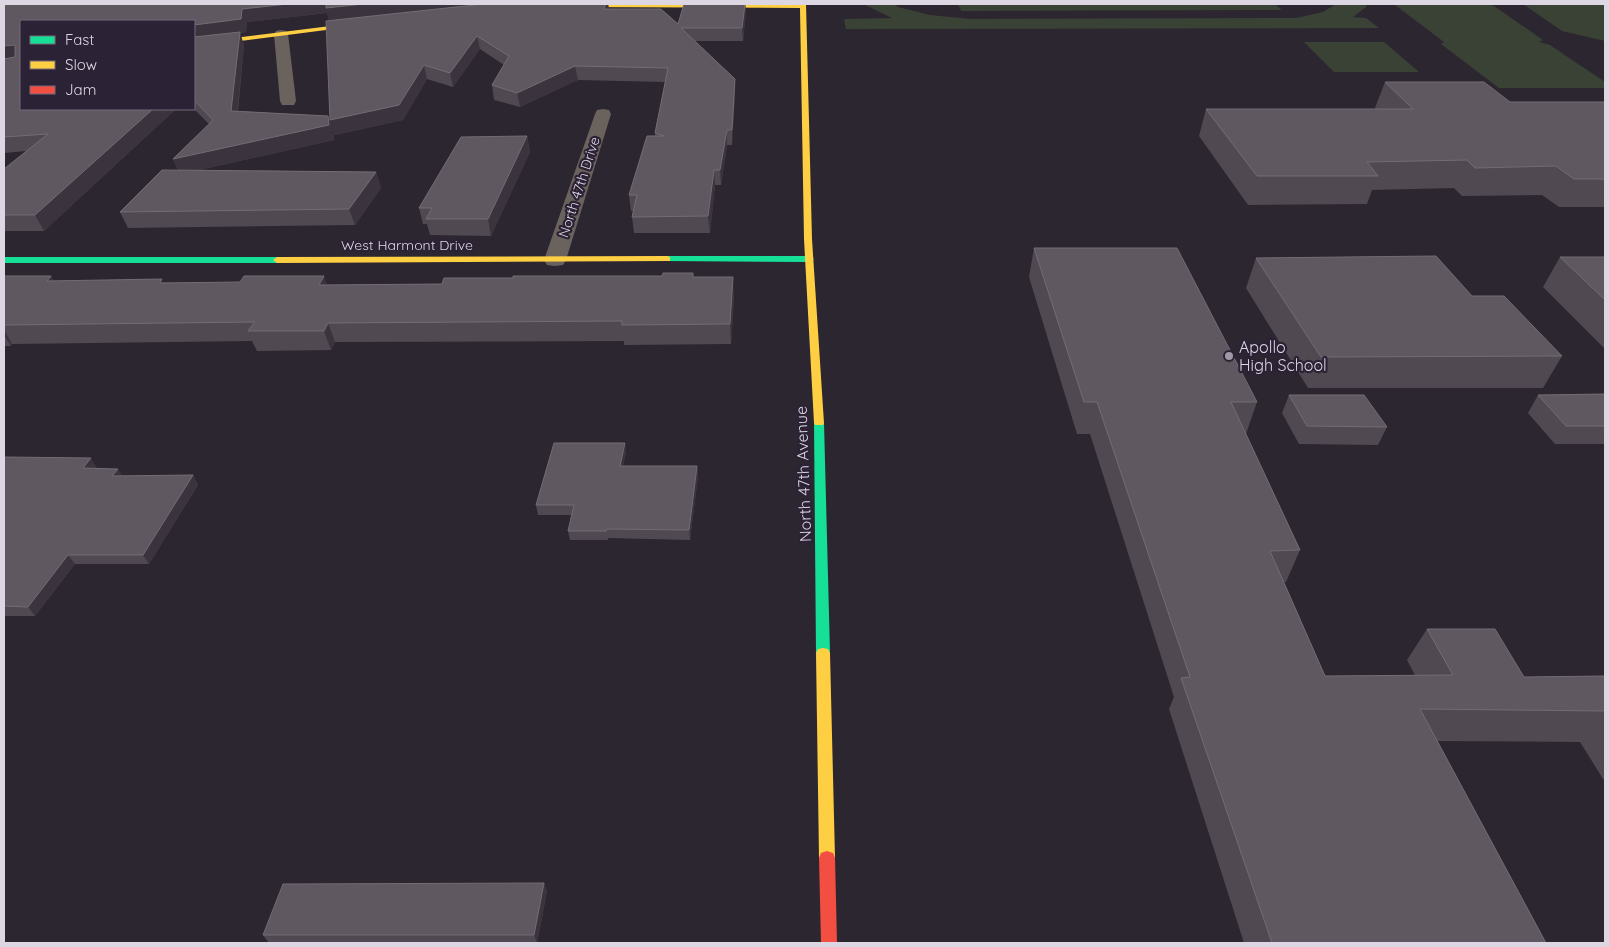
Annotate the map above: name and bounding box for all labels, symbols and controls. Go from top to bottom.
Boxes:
legend [20,20,195,110]
text: Fast [65,30,94,49]
text: Slow [65,55,97,74]
text: Jam [65,80,96,99]
street label: North 47th Drive [554,134,604,240]
street label: West Harmont Drive [341,236,473,254]
place label: Apollo High School [1239,337,1327,375]
marker: Apollo High School [1223,350,1235,362]
street label: North 47th Avenue [791,406,815,542]

